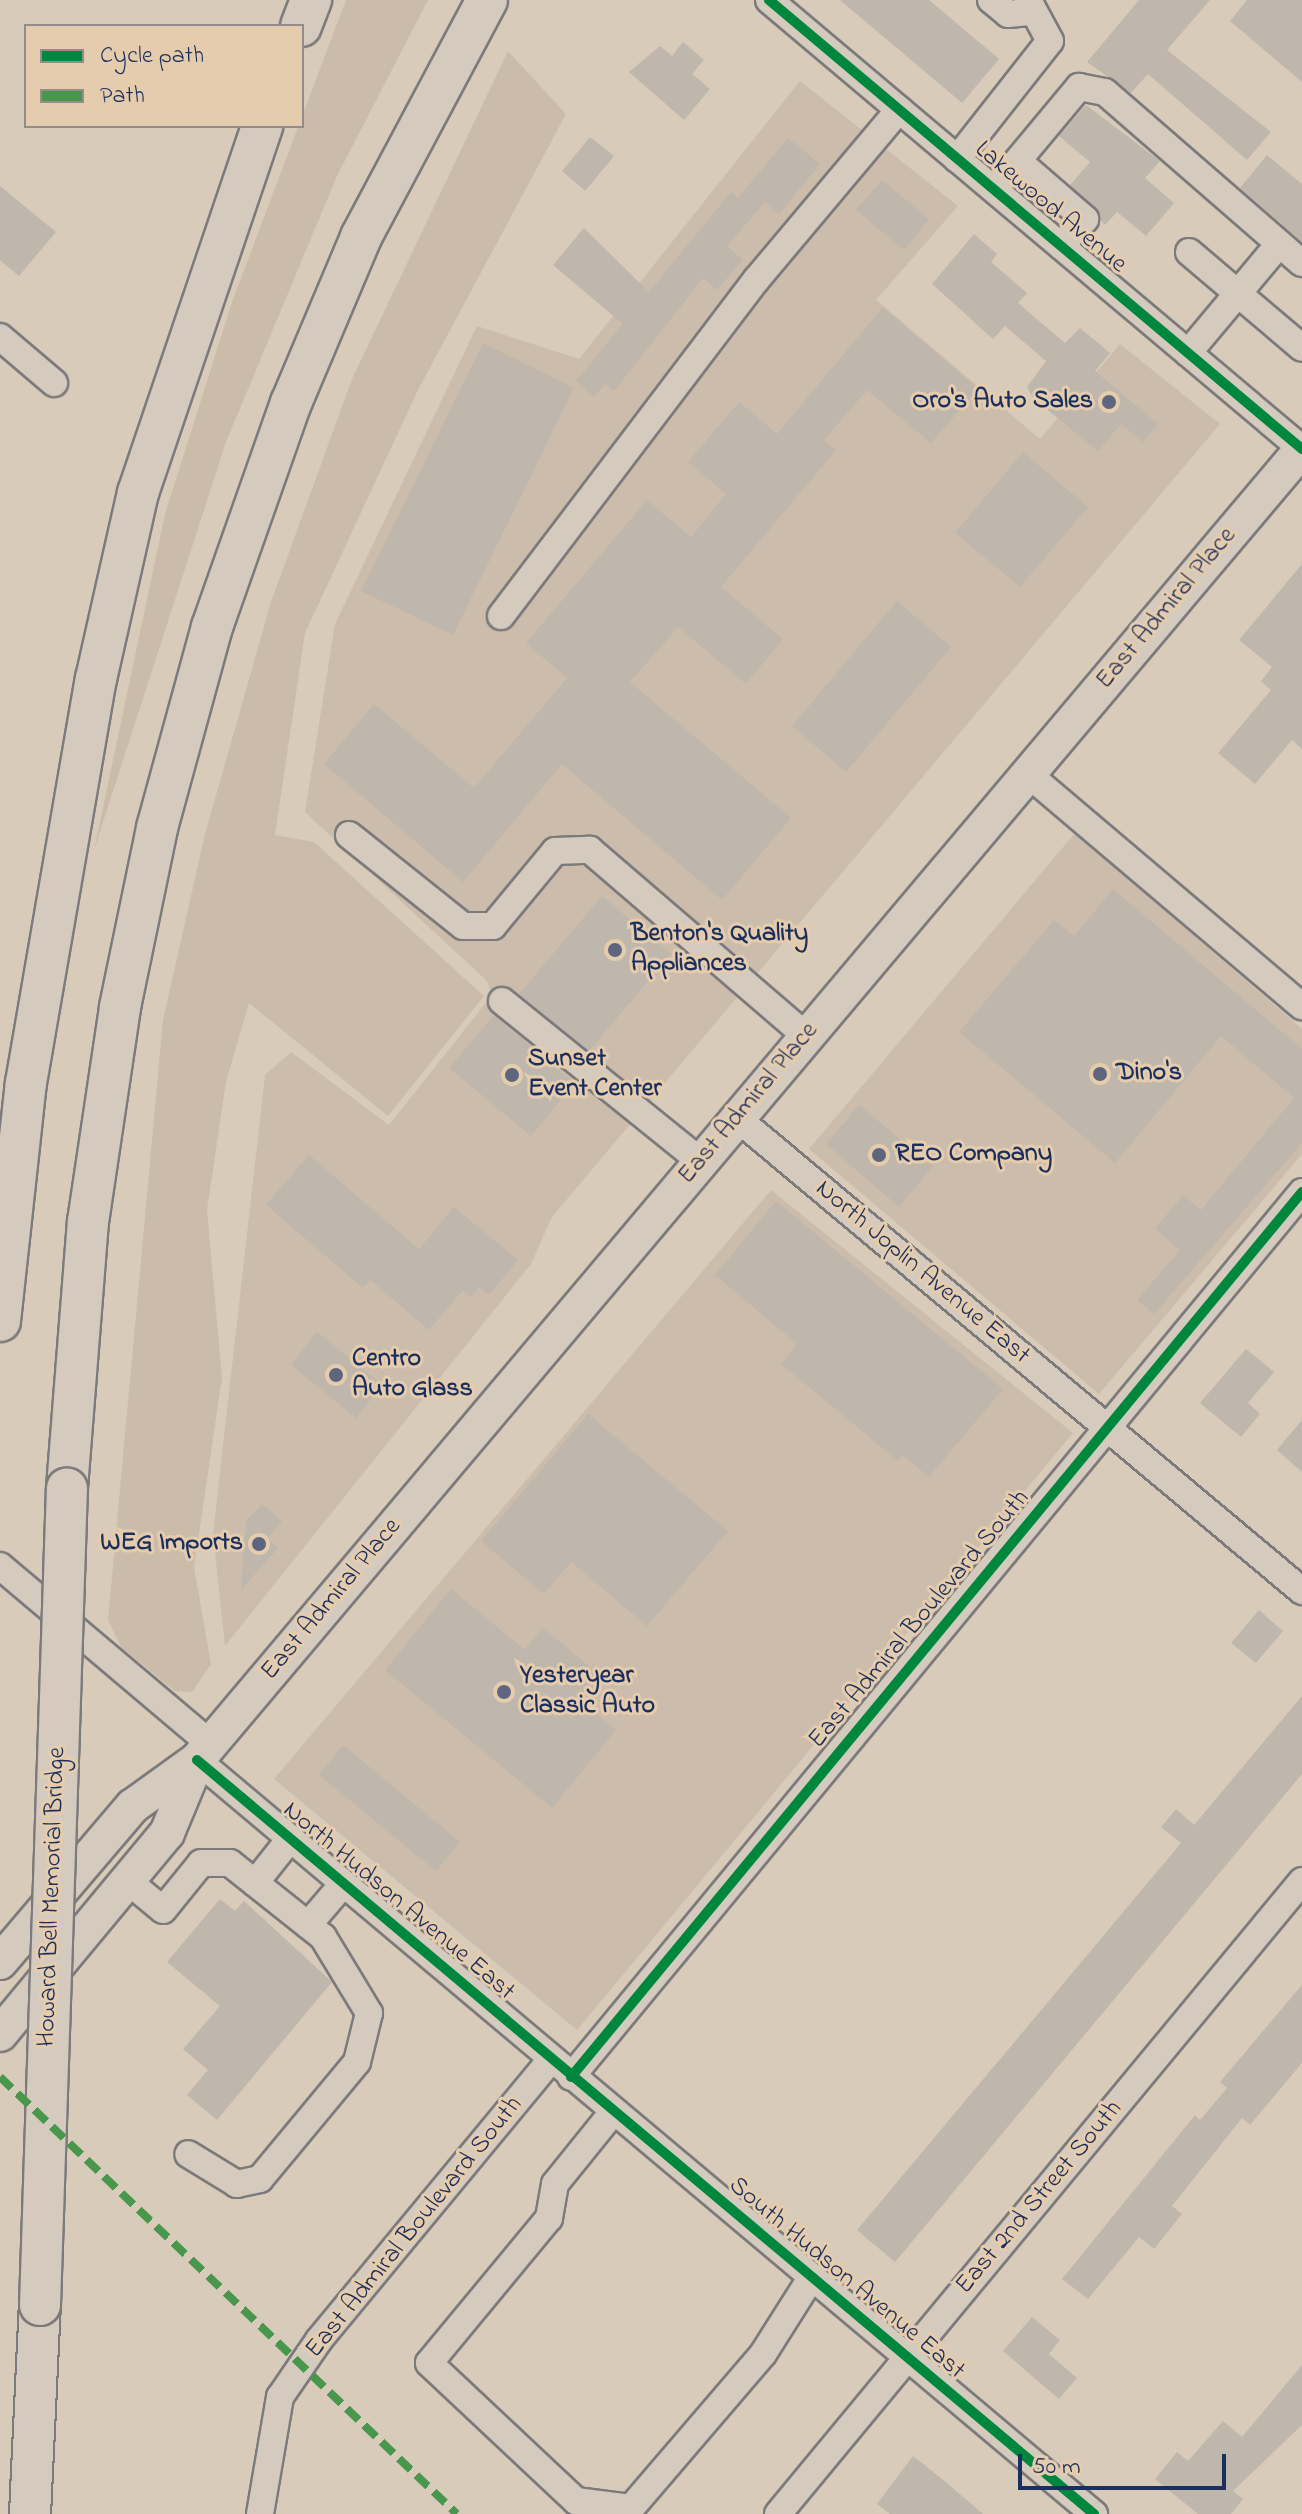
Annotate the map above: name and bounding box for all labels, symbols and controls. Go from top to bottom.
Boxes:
legend [24,24,304,128]
text: Cycle path [100,39,204,74]
text: Path [100,79,145,114]
street label: Lakewood Avenue [967,135,1133,281]
place label: Oro's Auto Sales [912,386,1093,418]
marker: Oro's Auto Sales [1100,393,1118,411]
street label: East Admiral Place [1090,522,1244,696]
place label: Benton's Quality Appliances [631,919,808,980]
marker: Benton's Quality Appliances [606,941,624,959]
street label: East Admiral Place [672,1017,826,1191]
place label: Sunset Event Center [528,1044,661,1106]
place label: Dino's [1116,1058,1182,1090]
marker: Dino's [1091,1065,1109,1083]
marker: Sunset Event Center [503,1066,521,1084]
place label: REO Company [895,1139,1052,1171]
marker: REO Company [870,1146,888,1164]
street label: North Joplin Avenue East [808,1174,1036,1372]
place label: Centro Auto Glass [352,1344,473,1406]
marker: Centro Auto Glass [327,1366,345,1384]
street label: East Admiral Boulevard South [803,1484,1037,1756]
street label: East Admiral Place [255,1513,409,1687]
place label: WEG Imports [100,1528,243,1560]
marker: WEG Imports [250,1535,268,1553]
place label: Yesteryear Classic Auto [520,1661,655,1722]
marker: Yesteryear Classic Auto [495,1683,513,1701]
street label: Howard Bell Memorial Bridge [32,1746,74,2048]
street label: North Hudson Avenue East [276,1796,520,2008]
street label: East Admiral Boulevard South [300,2091,530,2365]
street label: East 2nd Street South [950,2095,1130,2301]
street label: South Hudson Avenue East [721,2171,971,2387]
scale bar [1022,2438,1230,2488]
text: 50 m [1032,2450,1081,2485]

